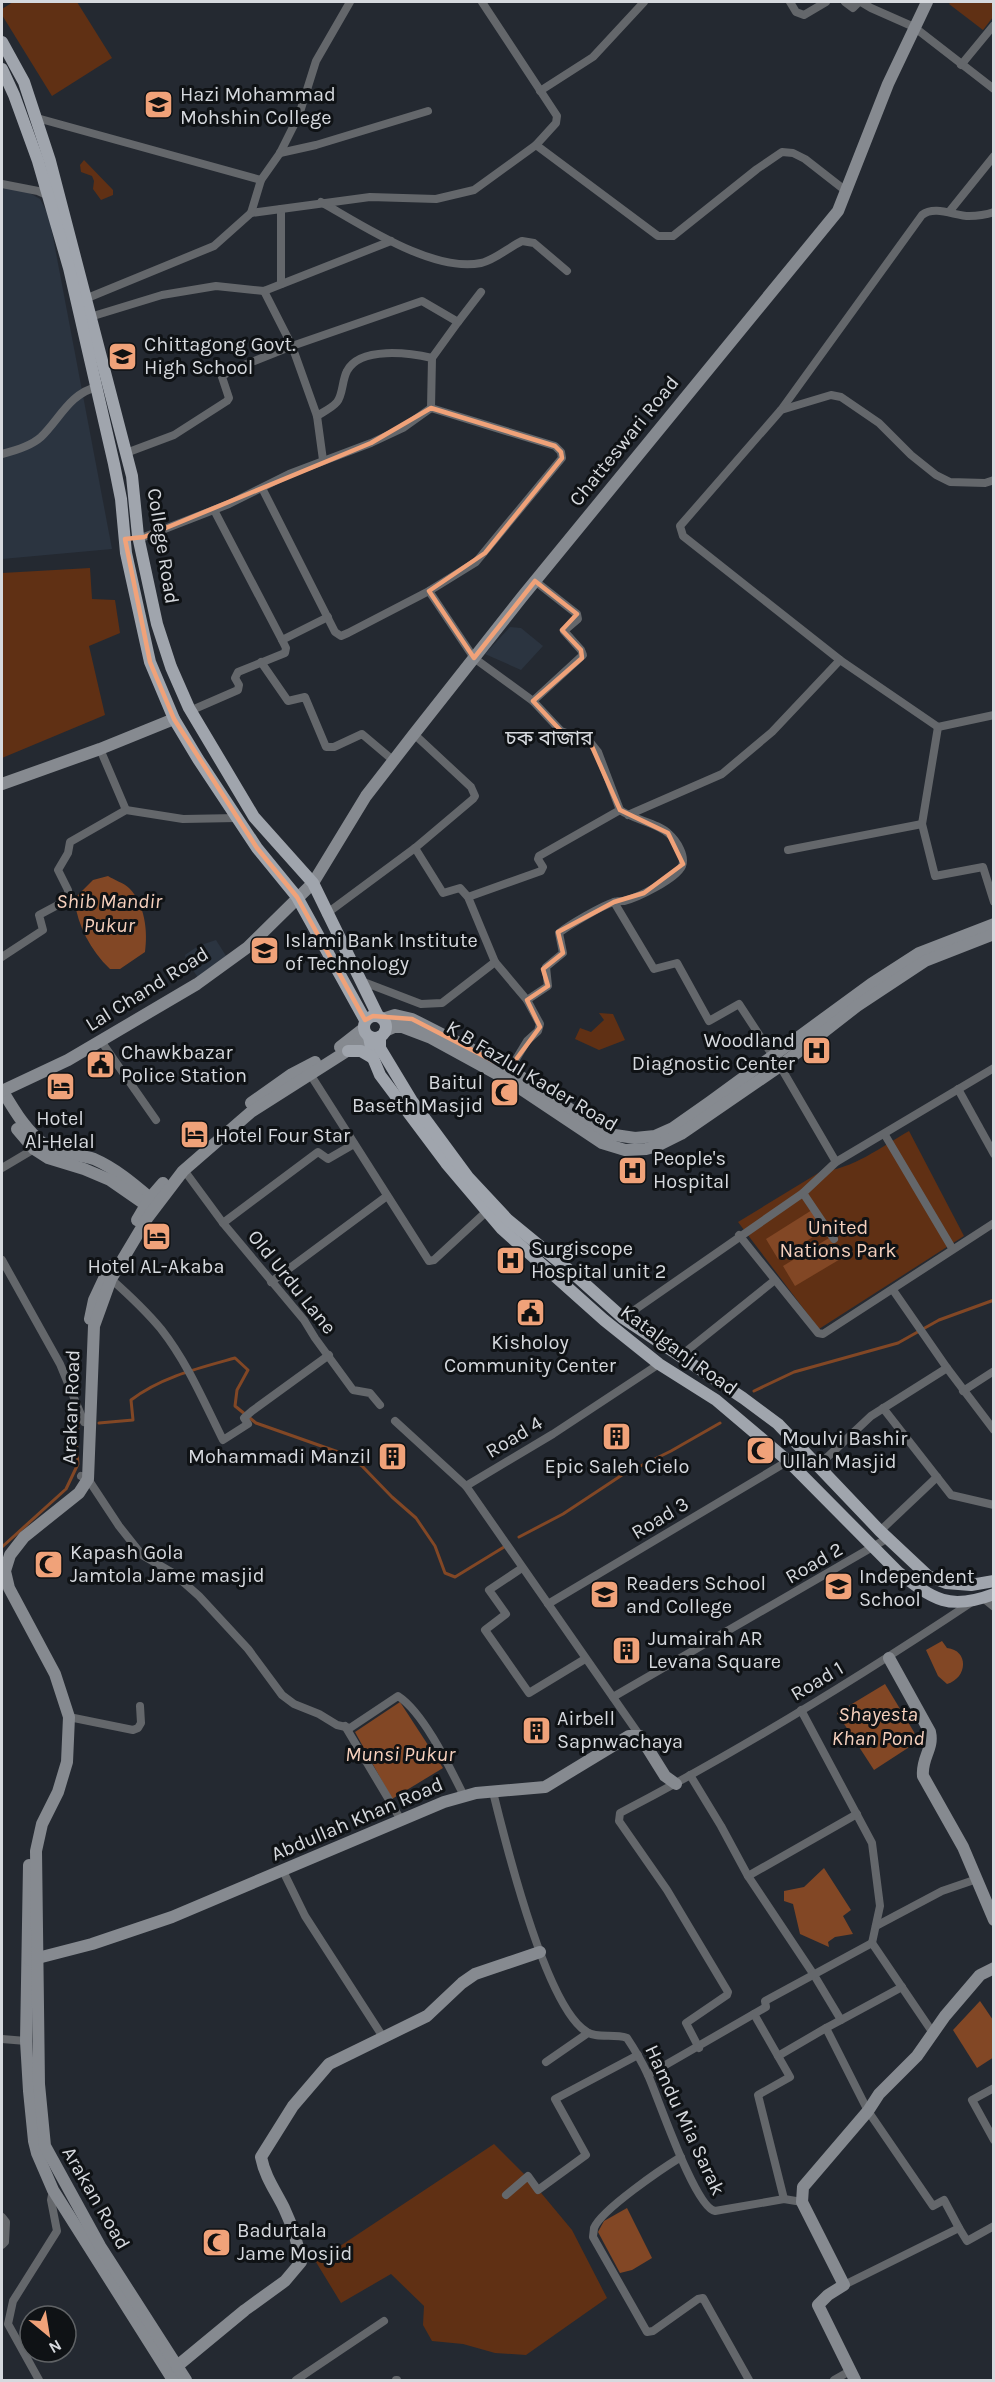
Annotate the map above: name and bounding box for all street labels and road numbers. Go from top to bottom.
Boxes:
street label: Chatteswari Road [565,371,683,511]
street label: College Road [142,486,184,606]
street label: Lal Chand Road [81,942,213,1036]
street label: K B Fazlul Kader Road [442,1016,622,1136]
street label: Old Urdu Lane [243,1225,341,1339]
street label: Katalganj Road [616,1300,742,1400]
street label: Arakan Road [58,1349,84,1465]
street label: Road 4 [482,1411,546,1463]
street label: Road 3 [627,1492,693,1544]
street label: Road 2 [781,1537,847,1589]
street label: Road 1 [786,1656,848,1706]
street label: Abdullah Khan Road [268,1772,446,1866]
street label: Hamdu Mia Sarak [640,2041,730,2199]
street label: Arakan Road [57,2143,135,2253]

